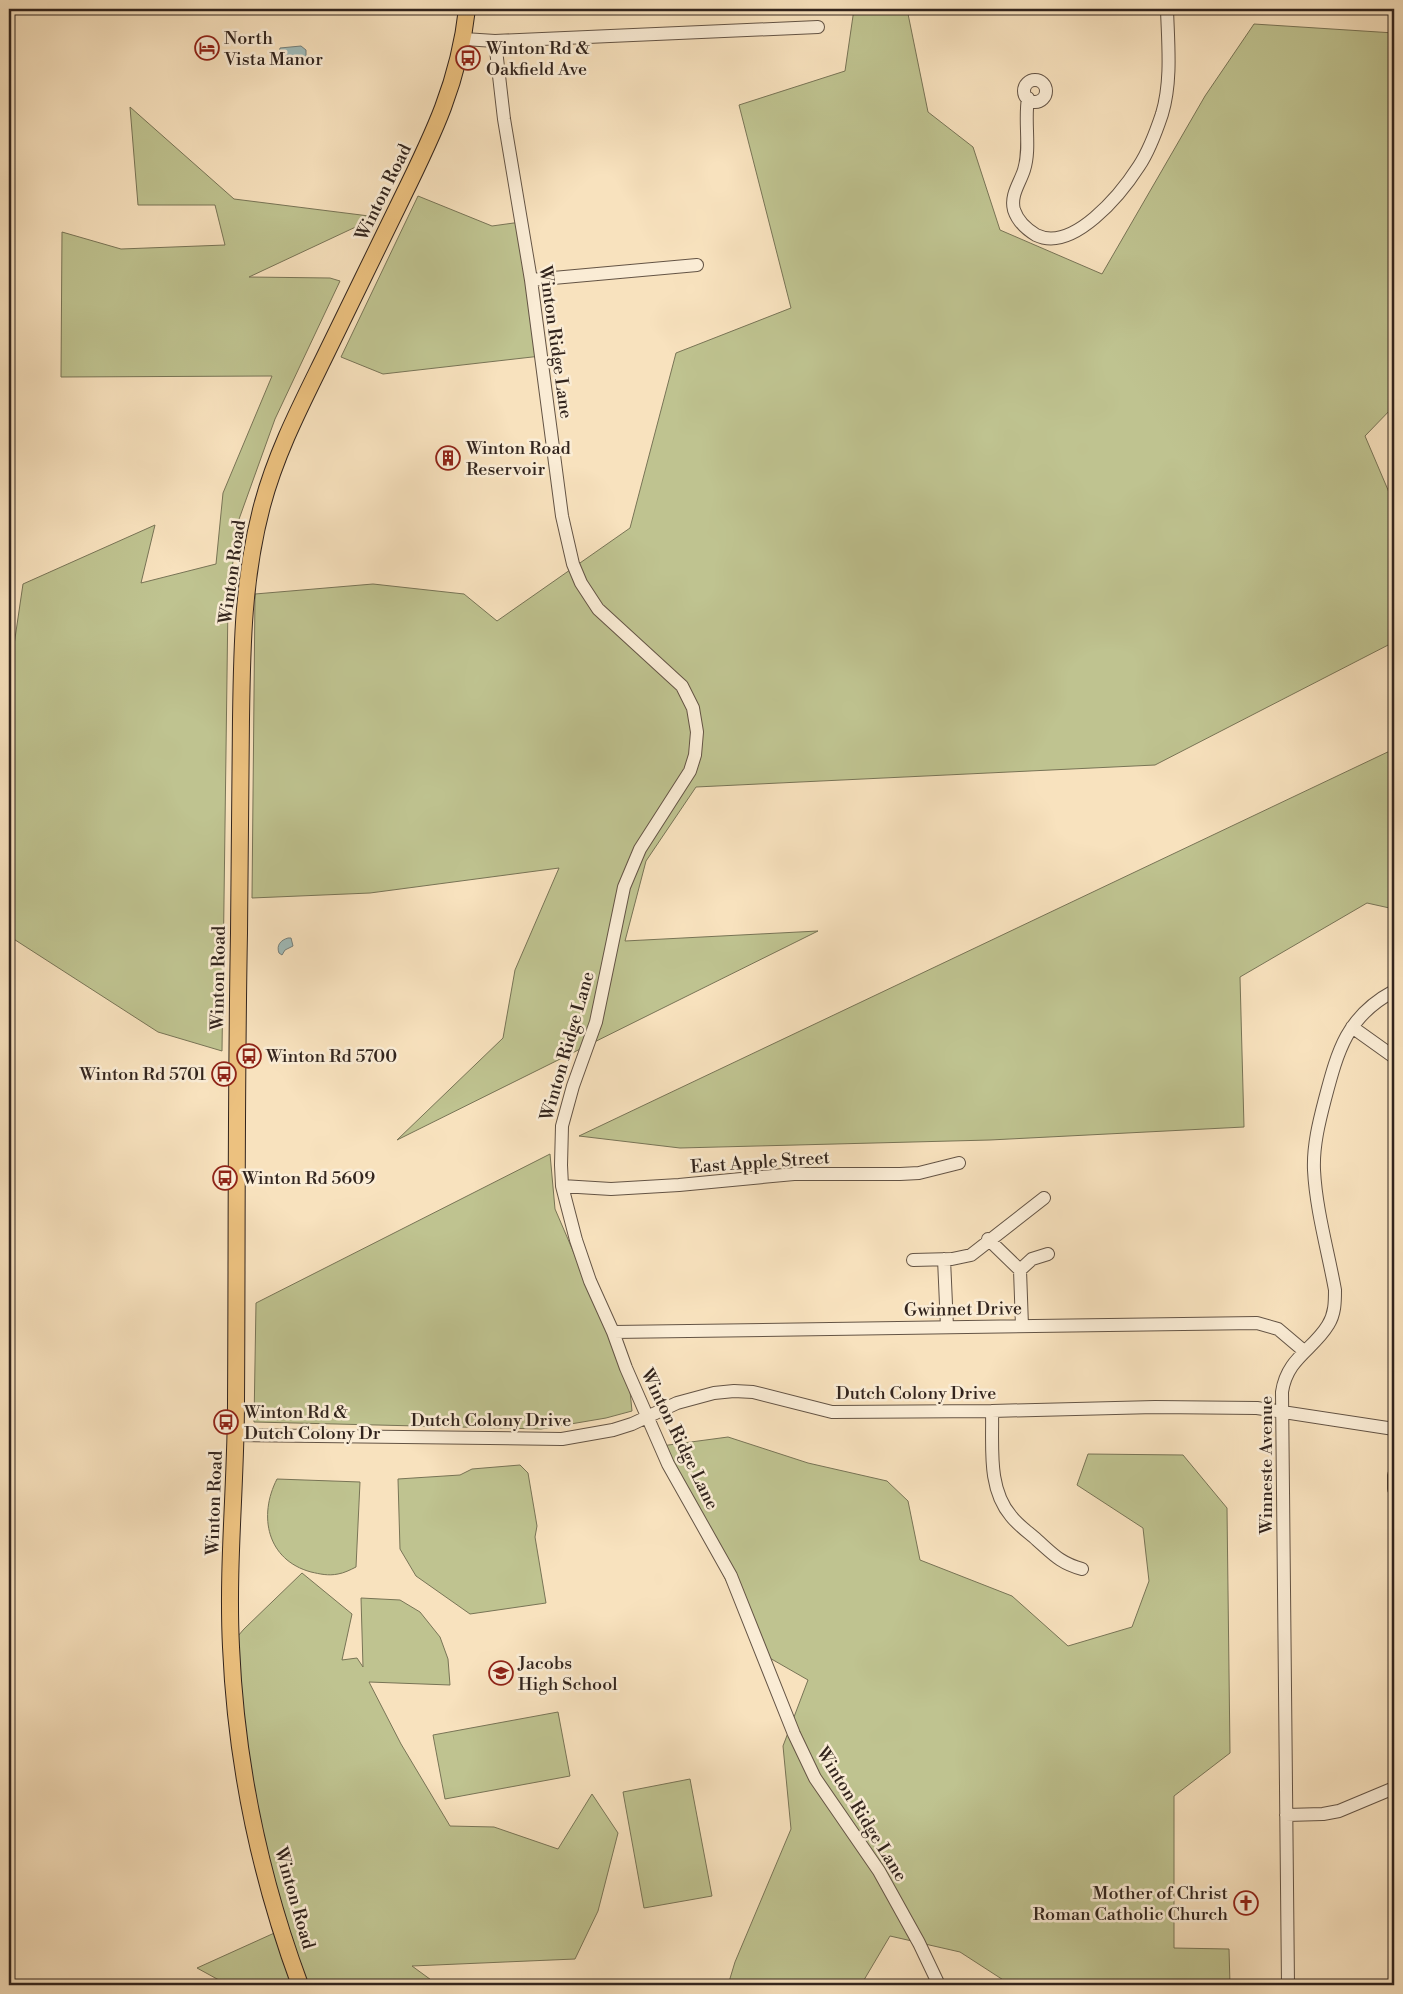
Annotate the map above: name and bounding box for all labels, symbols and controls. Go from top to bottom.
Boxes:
place label: North Vista Manor [223,27,323,71]
hotel icon: North Vista Manor [194,35,220,61]
place label: Winton Rd & Oakfield Ave [485,37,590,81]
bus stop icon: Winton Rd & Oakfield Ave [455,45,481,71]
street label: Winton Road [350,139,417,245]
street label: Winton Ridge Lane [533,263,578,420]
place label: Winton Road Reservoir [465,437,572,481]
building icon: Winton Road Reservoir [435,445,461,471]
street label: Winton Road [214,518,251,627]
street label: Winton Road [206,925,231,1032]
street label: Winton Ridge Lane [535,969,600,1124]
bus stop icon: Winton Rd 5700 [236,1043,262,1069]
place label: Winton Rd 5700 [265,1045,397,1068]
bus stop icon: Winton Rd 5701 [211,1061,237,1087]
place label: Winton Rd 5701 [79,1063,206,1086]
street label: East Apple Street [689,1146,831,1179]
bus stop icon: Winton Rd 5609 [212,1165,238,1191]
place label: Winton Rd 5609 [241,1167,375,1190]
street label: Gwinnet Drive [904,1297,1022,1322]
street label: Winton Ridge Lane [635,1364,724,1514]
street label: Dutch Colony Drive [836,1382,996,1405]
street label: Winneste Avenue [1255,1396,1278,1535]
place label: Winton Rd & Dutch Colony Dr [243,1401,381,1445]
bus stop icon: Winton Rd & Dutch Colony Dr [213,1409,239,1435]
street label: Dutch Colony Drive [411,1409,571,1432]
street label: Winton Road [201,1449,228,1557]
place label: Jacobs High School [517,1652,618,1696]
school or university icon: Jacobs High School [488,1660,514,1686]
street label: Winton Ridge Lane [810,1742,912,1886]
street label: Winton Road [269,1844,320,1952]
place label: Mother of Christ Roman Catholic Church [1033,1882,1229,1926]
church icon: Mother of Christ Roman Catholic Church [1233,1890,1259,1916]

